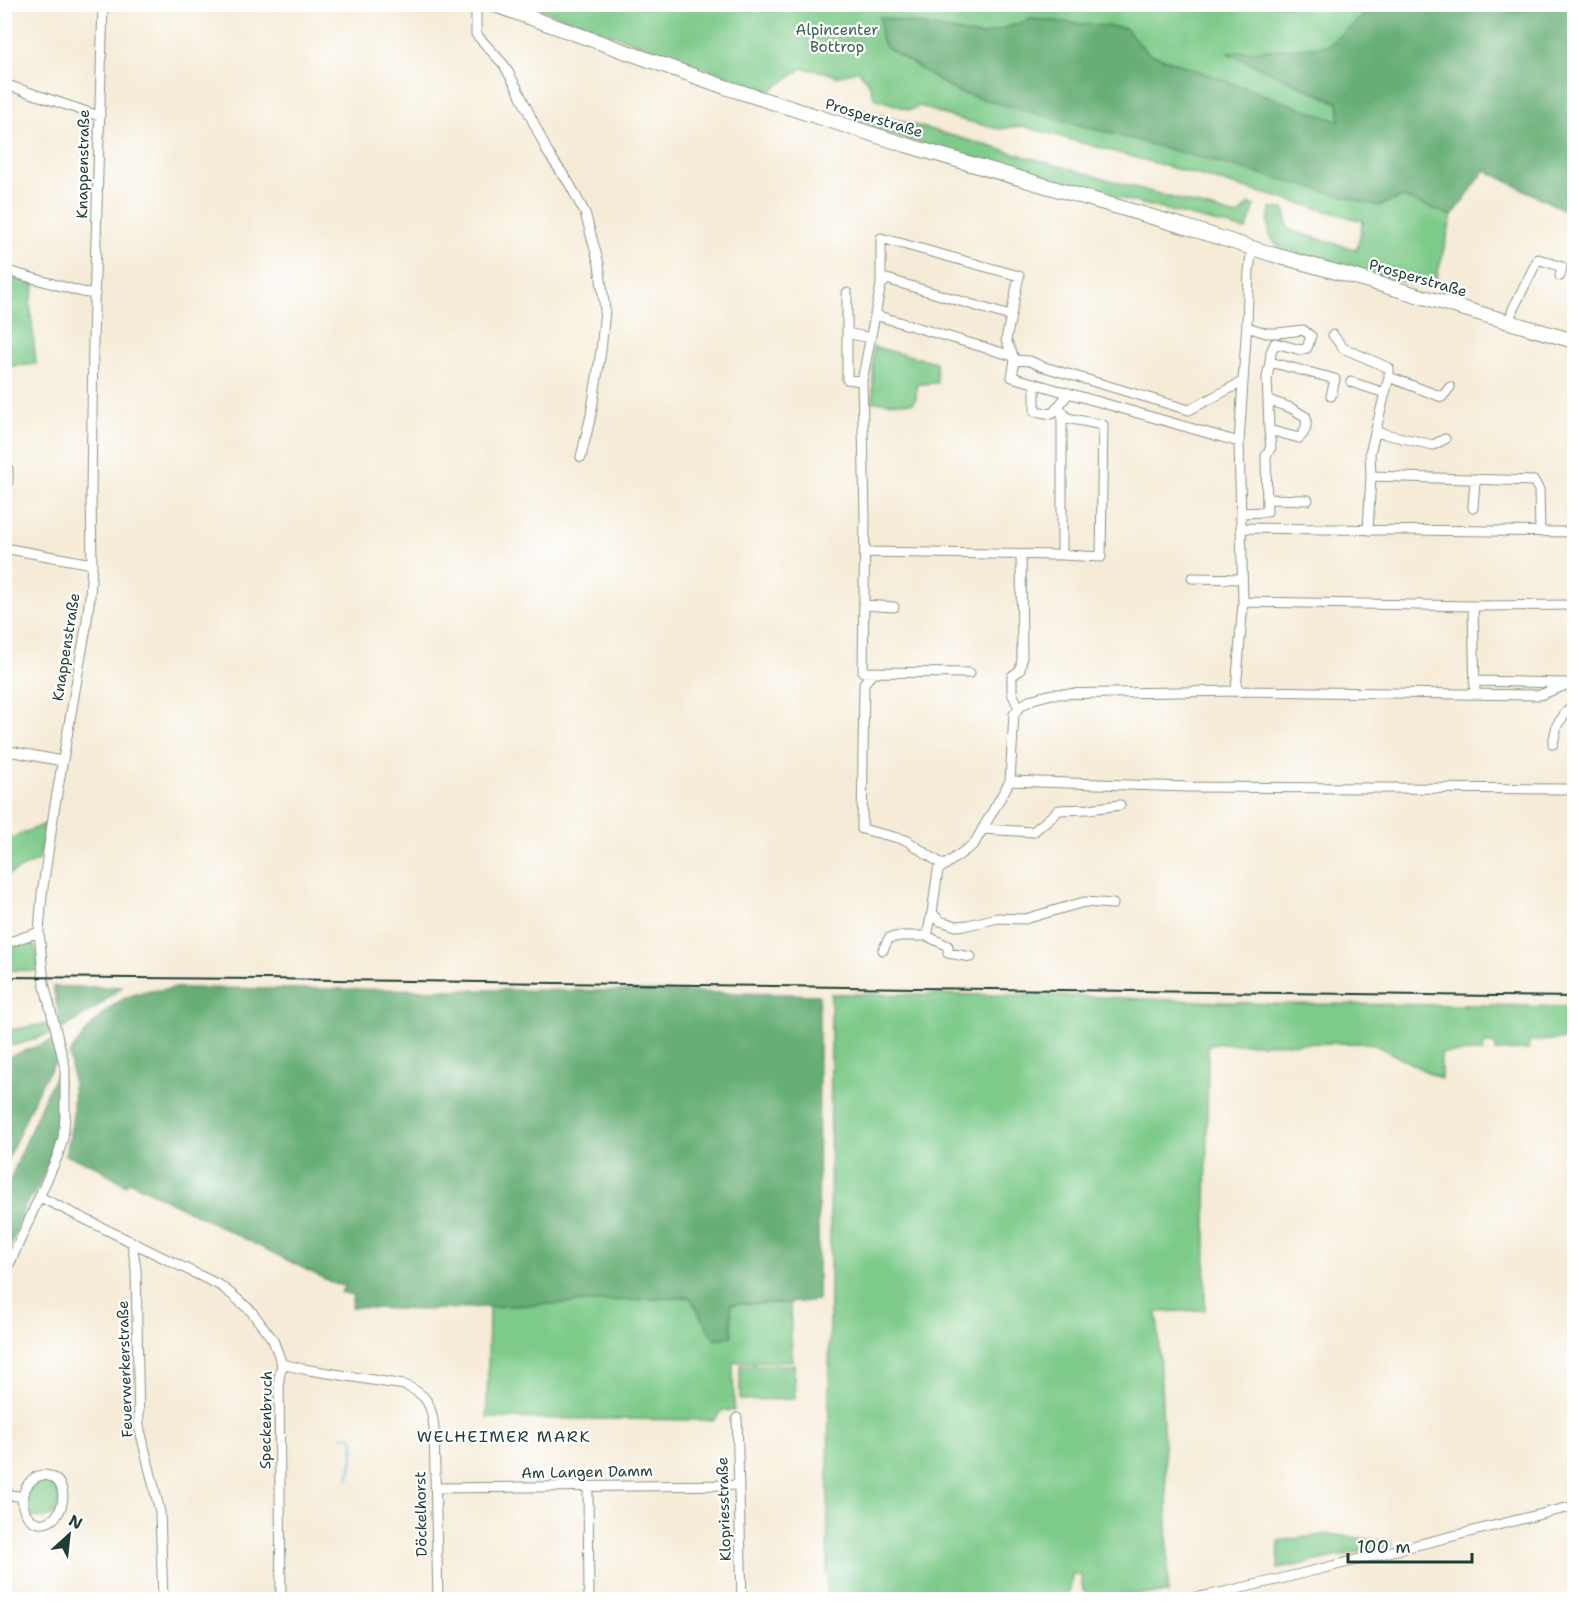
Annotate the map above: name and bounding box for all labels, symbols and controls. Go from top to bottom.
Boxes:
park label: Alpincenter Bottrop [796,20,878,57]
street label: Prosperstraße [823,94,925,142]
street label: Knappenstraße [72,109,94,219]
street label: Prosperstraße [1367,254,1469,302]
street label: Knappenstraße [48,591,84,703]
street label: Feuerwerkerstraße [113,1300,137,1438]
street label: Speckenbruch [255,1371,277,1469]
district label: WELHEIMER MARK [417,1426,591,1447]
street label: Klopriesstraße [712,1457,736,1561]
street label: Am Langen Damm [521,1461,653,1483]
street label: Döckelhorst [410,1471,432,1557]
north arrow [39,1505,99,1565]
text: N [65,1510,86,1534]
scale bar [1348,1526,1472,1564]
text: 100 m [1357,1535,1411,1559]

